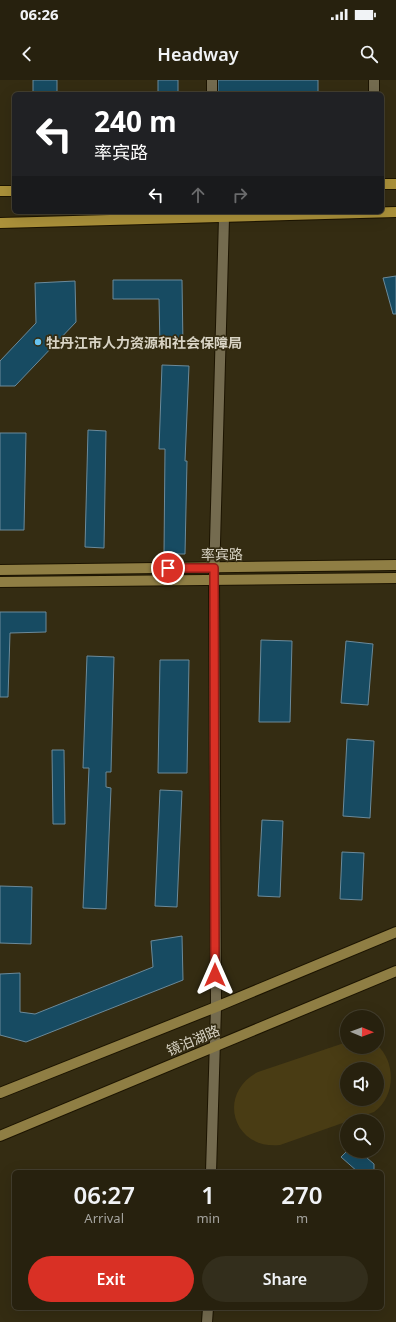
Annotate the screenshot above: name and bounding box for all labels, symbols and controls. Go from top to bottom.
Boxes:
text: 06:26 [20,4,59,24]
text: Headway [157,42,239,66]
icon: back [16,43,38,65]
icon: search [358,43,380,65]
text: 240 m [94,102,177,140]
icon: left [28,108,80,160]
text: 率宾路 [94,140,148,164]
icon: left [145,184,167,206]
icon: ahead [187,184,209,206]
icon: right [229,184,251,206]
place label: 牡丹江市人力资源和社会保障局 [46,333,242,352]
marker: 牡丹江市人力资源和社会保障局 [33,337,43,347]
street label: 率宾路 [201,544,243,564]
pin [151,551,185,585]
icon: arrive [157,557,179,579]
position arrow [194,954,236,996]
north arrow [340,1010,384,1054]
map controls [340,1010,384,1158]
street label: 镜泊湖路 [164,1020,222,1060]
button: sound [340,1062,384,1106]
button: search [340,1114,384,1158]
text: 06:27 [73,1178,135,1211]
text: 1 [201,1178,215,1211]
text: 270 [281,1178,323,1211]
text: Arrival [84,1209,124,1227]
text: min [196,1209,220,1227]
text: m [296,1209,308,1227]
button: Exit [28,1256,194,1302]
button: Share [202,1256,368,1302]

